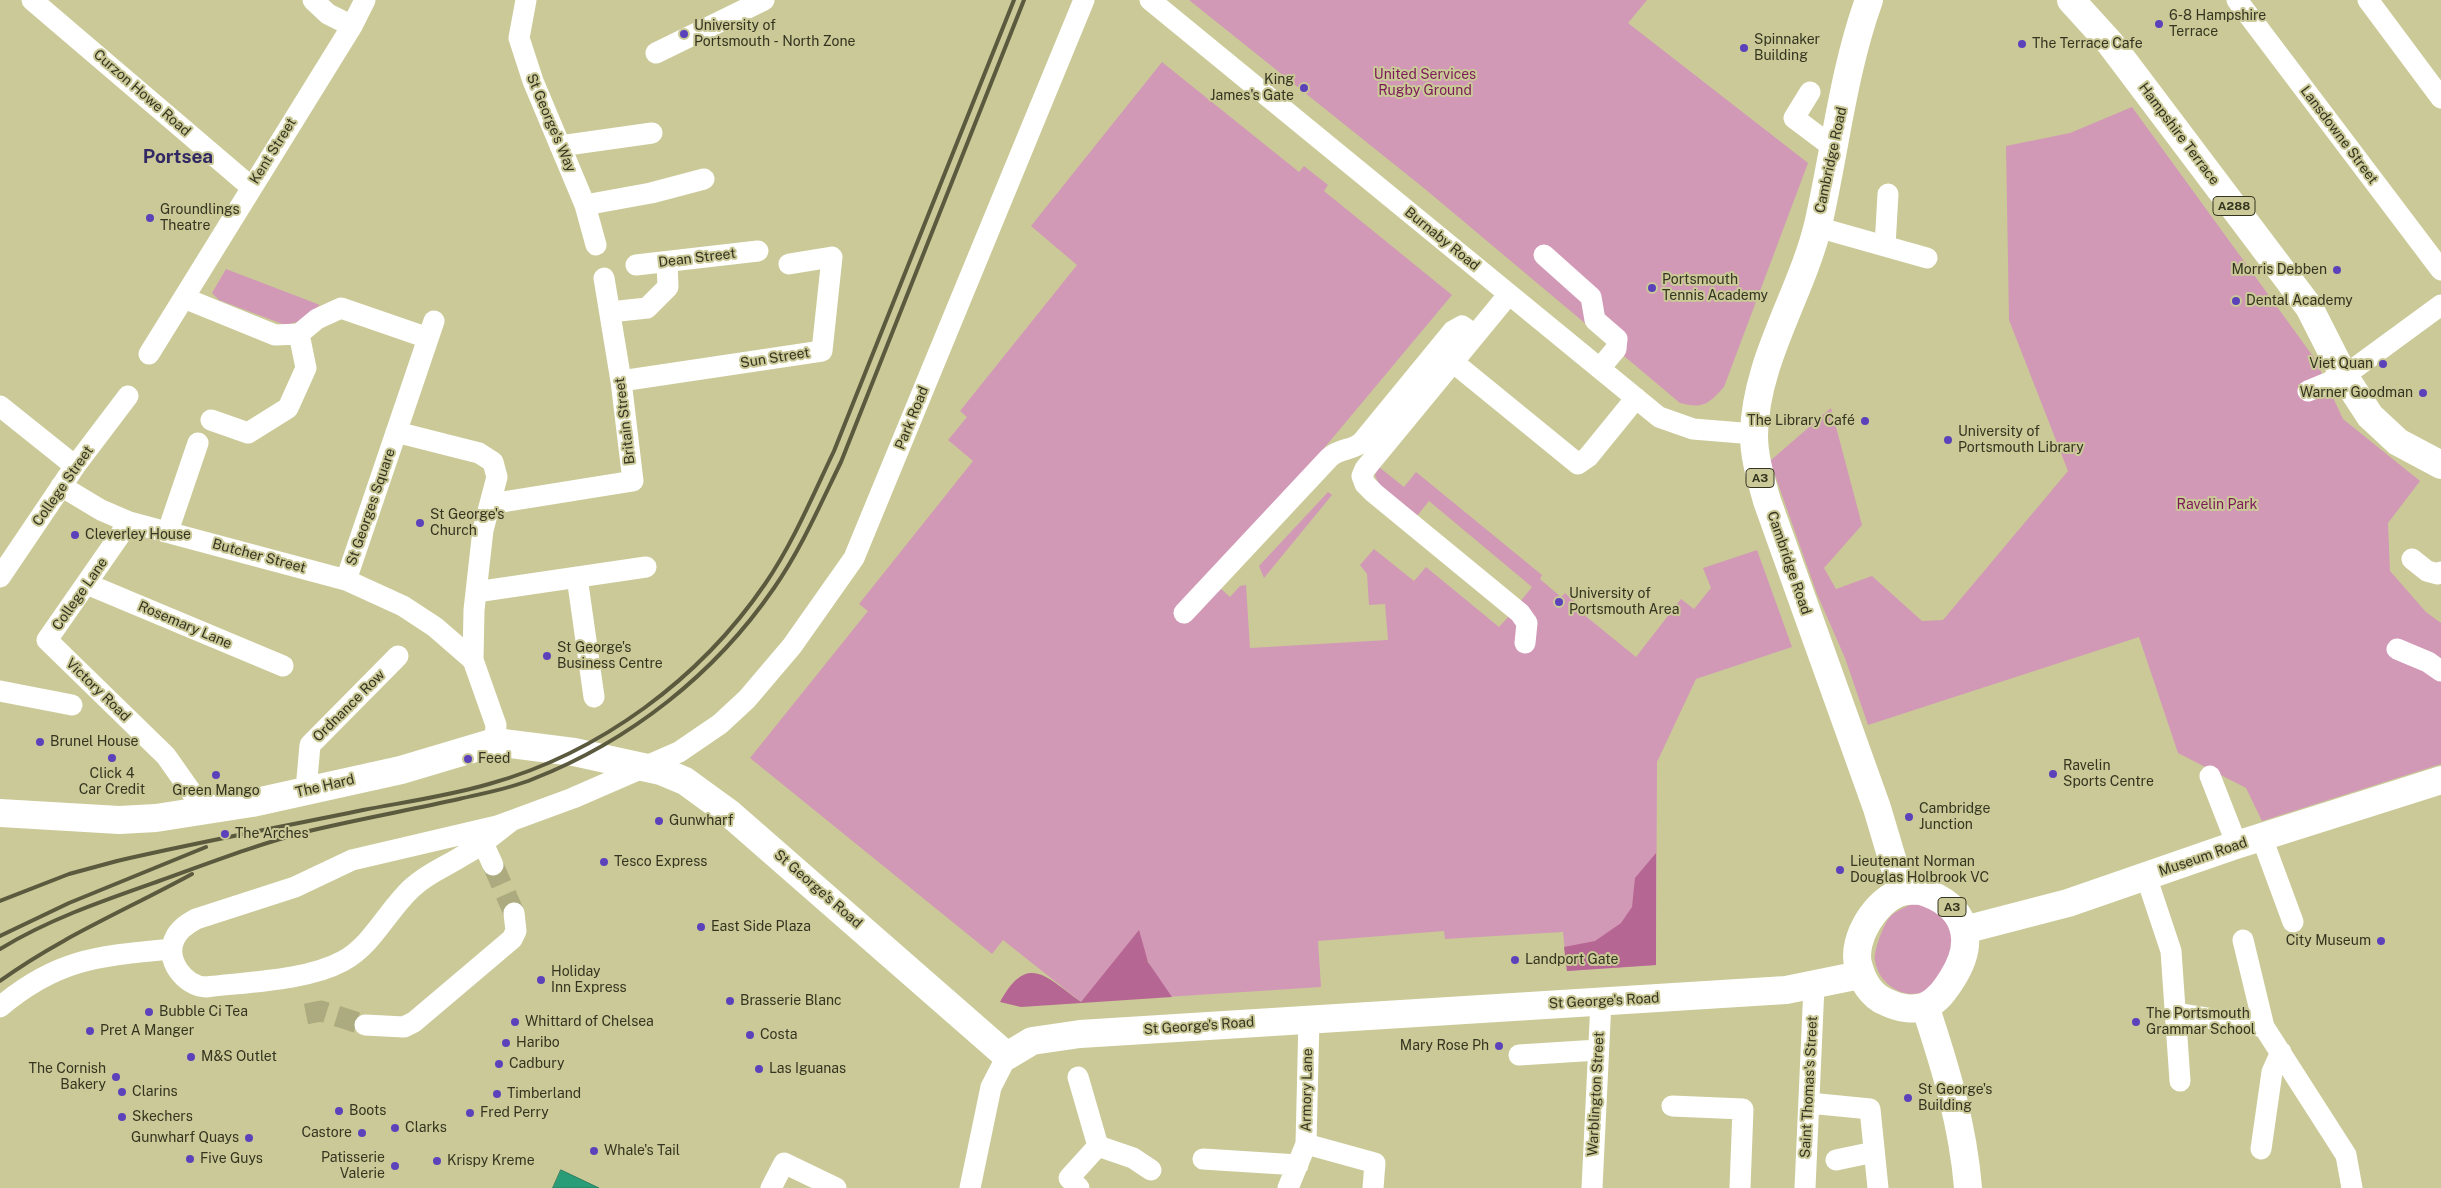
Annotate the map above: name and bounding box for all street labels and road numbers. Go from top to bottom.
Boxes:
street label: Curzon Howe Road [90,46,194,140]
street label: St George's Way [523,71,579,175]
street label: Hampshire Terrace [2135,80,2223,188]
street label: Lansdowne Street [2297,83,2381,187]
street label: Cambridge Road [1812,105,1850,215]
street label: Kent Street [246,115,300,187]
road number: A288 [2213,197,2255,216]
street label: Burnaby Road [1401,204,1483,274]
street label: Dean Street [657,245,737,271]
street label: Sun Street [739,344,811,372]
street label: Britain Street [611,377,639,465]
street label: Park Road [892,384,932,452]
street label: College Street [29,443,97,529]
street label: St Georges Square [343,446,399,568]
road number: A3 [1746,468,1774,488]
street label: Cambridge Road [1763,509,1815,617]
street label: Butcher Street [210,535,308,577]
street label: College Lane [49,554,111,634]
street label: Rosemary Lane [136,598,234,652]
street label: Victory Road [62,655,134,725]
street label: Ordnance Row [310,667,388,745]
street label: The Hard [294,771,356,801]
street label: Museum Road [2157,834,2249,880]
street label: St George's Road [771,846,865,932]
road number: A3 [1938,898,1966,916]
street label: St George's Road [1548,990,1660,1012]
street label: St George's Road [1143,1014,1255,1038]
street label: Saint Thomas's Street [1797,1016,1821,1158]
street label: Warblington Street [1584,1031,1608,1157]
street label: Armory Lane [1298,1048,1316,1132]

